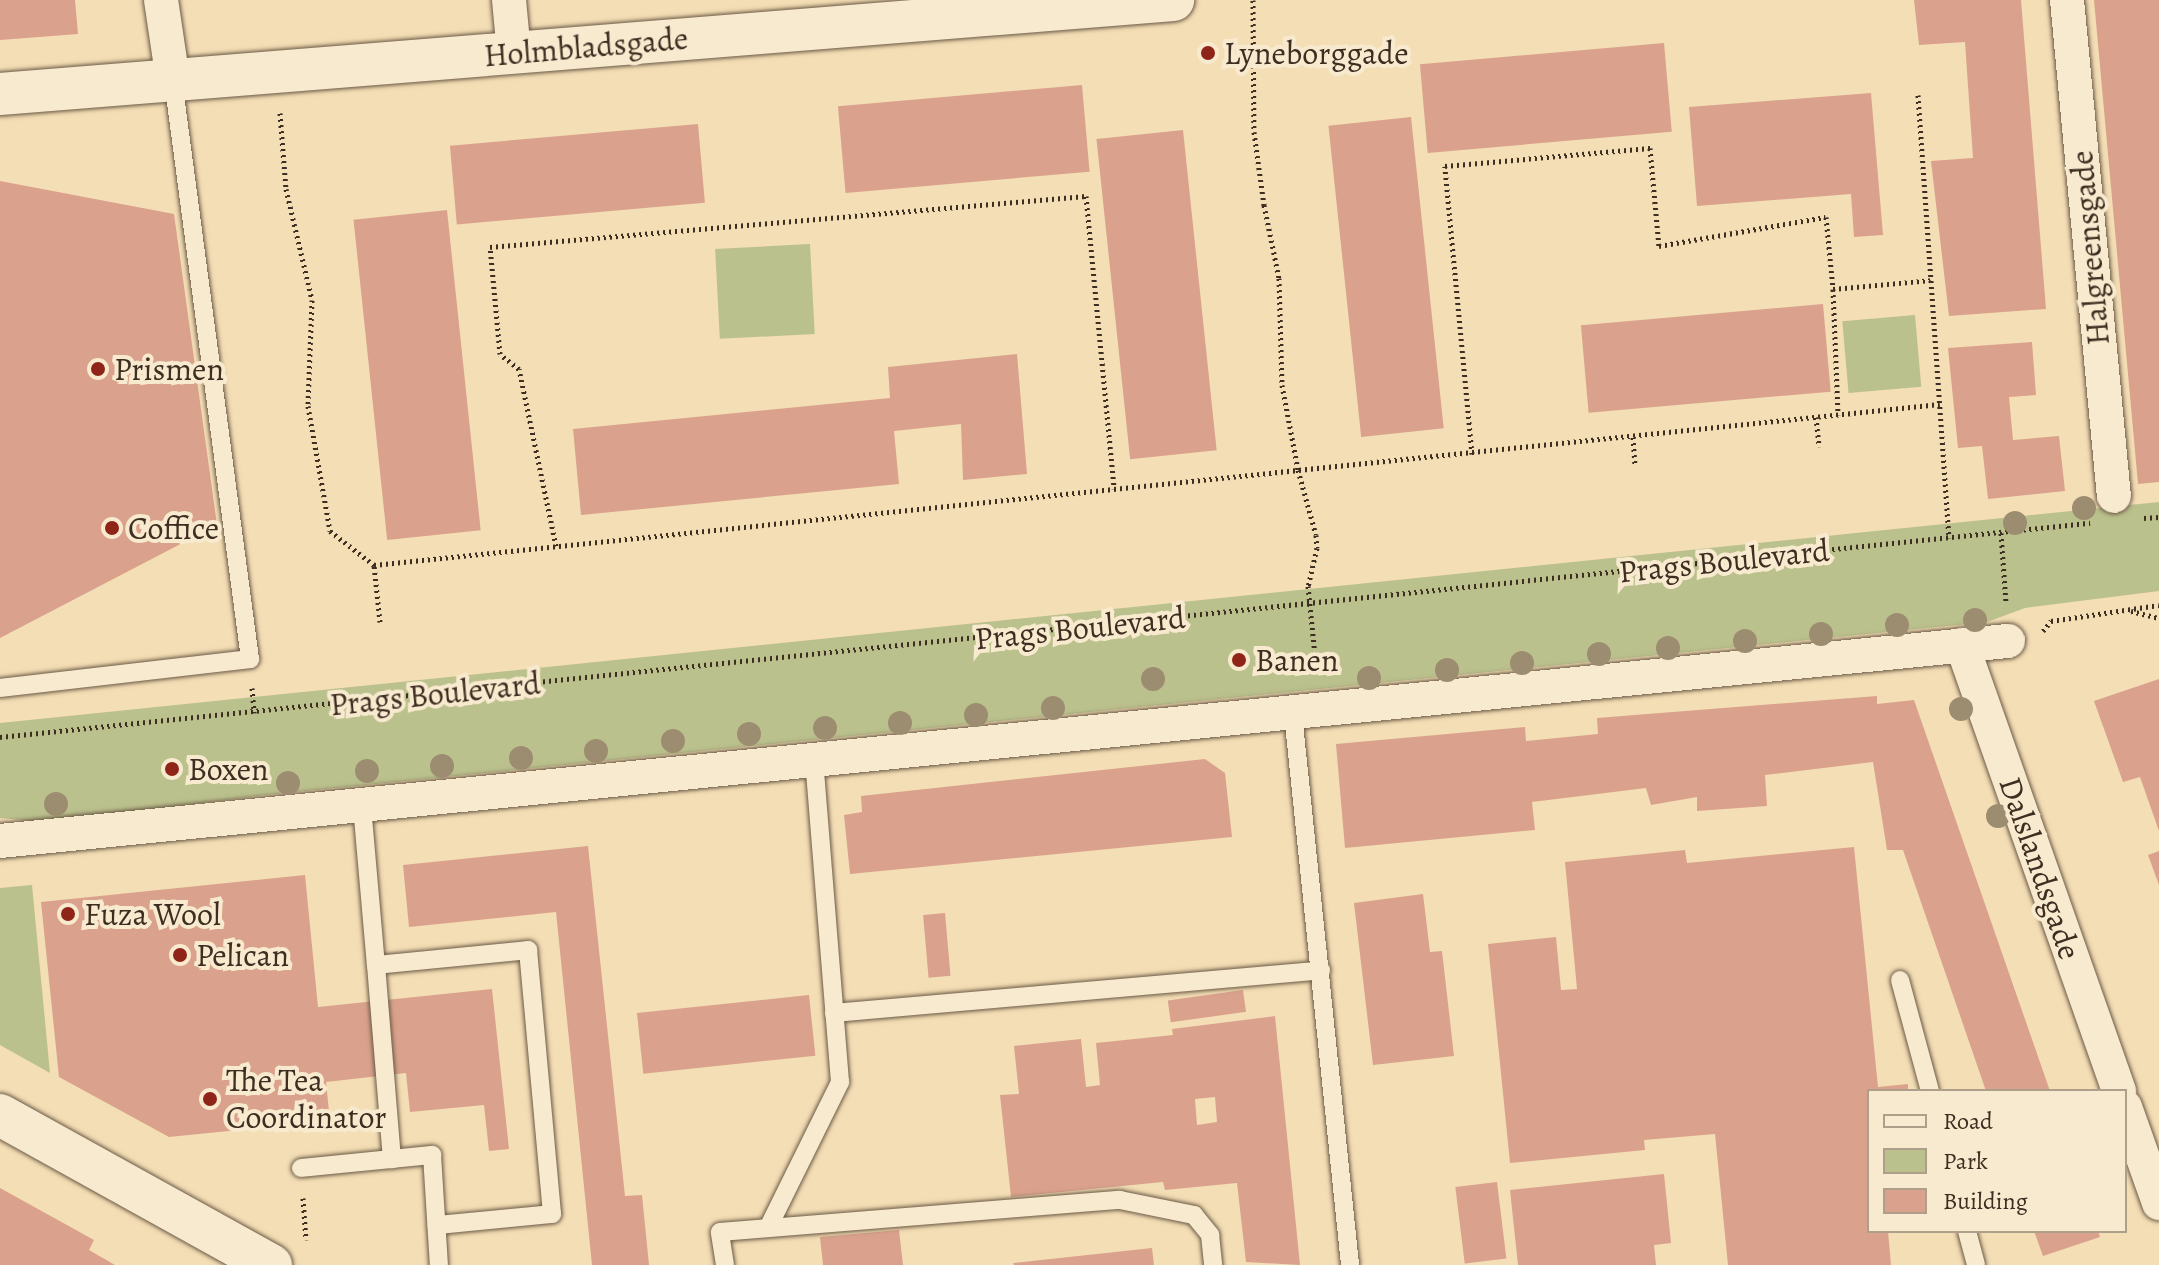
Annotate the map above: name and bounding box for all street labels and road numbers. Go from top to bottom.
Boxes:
street label: Holmbladsgade [482,19,690,75]
street label: Halgreensgade [2062,149,2118,347]
street label: Prags Boulevard [1617,531,1831,591]
street label: Prags Boulevard [973,598,1187,658]
street label: Prags Boulevard [328,664,542,724]
street label: Dalslandsgade [1991,772,2089,964]

